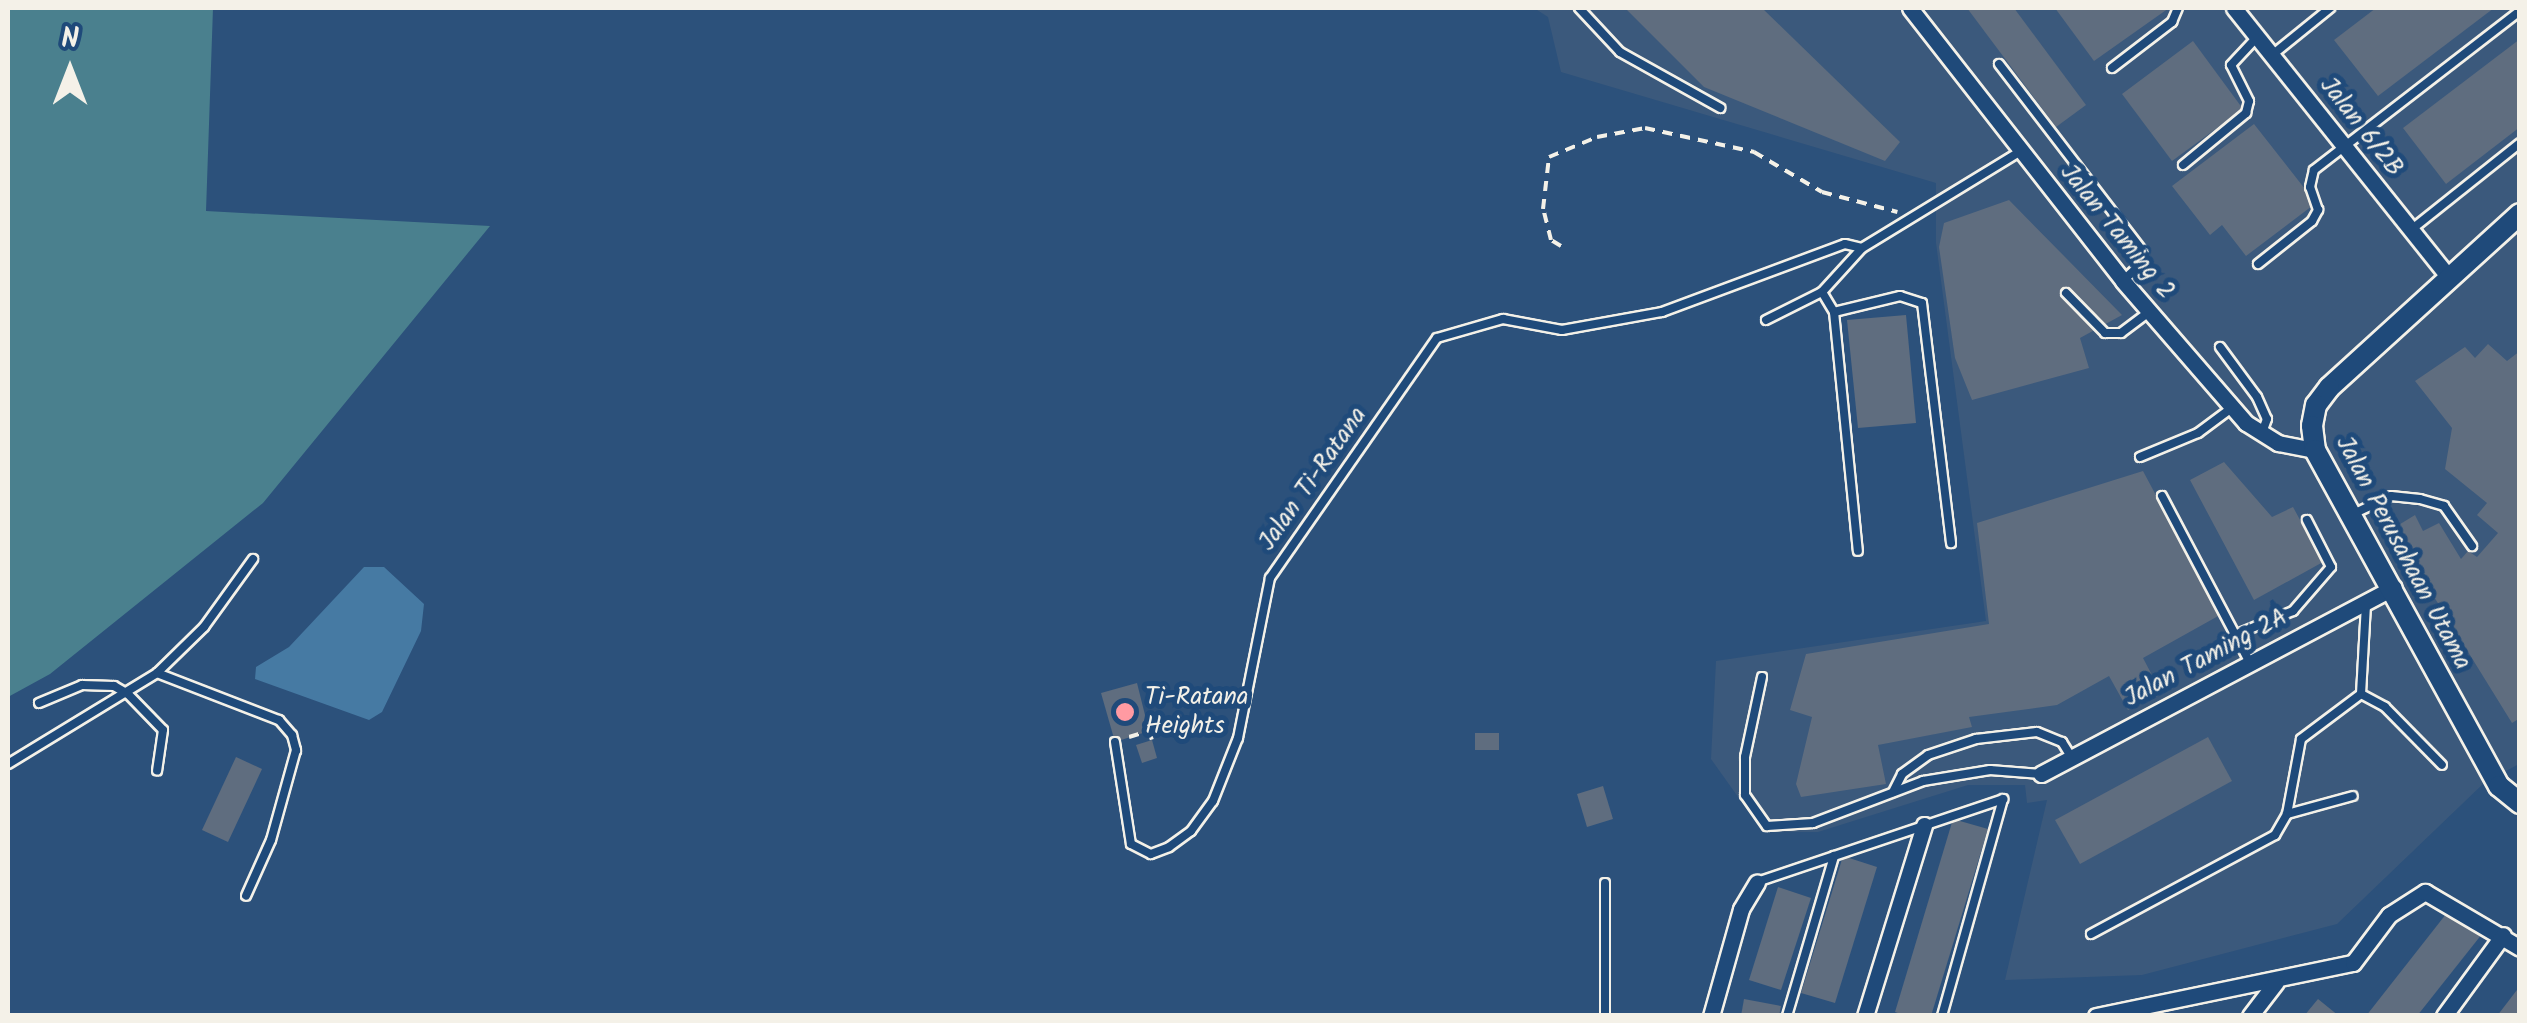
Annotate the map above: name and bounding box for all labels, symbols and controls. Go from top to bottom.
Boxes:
text: N [61,17,79,62]
north arrow [20,20,120,120]
street label: Jalan 6/2B [2313,71,2409,183]
street label: Jalan Taming 2 [2053,158,2181,306]
street label: Jalan Ti-Ratana [1252,402,1374,556]
street label: Jalan Perusahaan Utama [2329,431,2477,675]
street label: Jalan Taming 2A [2119,602,2293,714]
place label: Ti-Ratana Heights [1145,683,1249,742]
marker: Ti-Ratana Heights [1114,701,1136,723]

